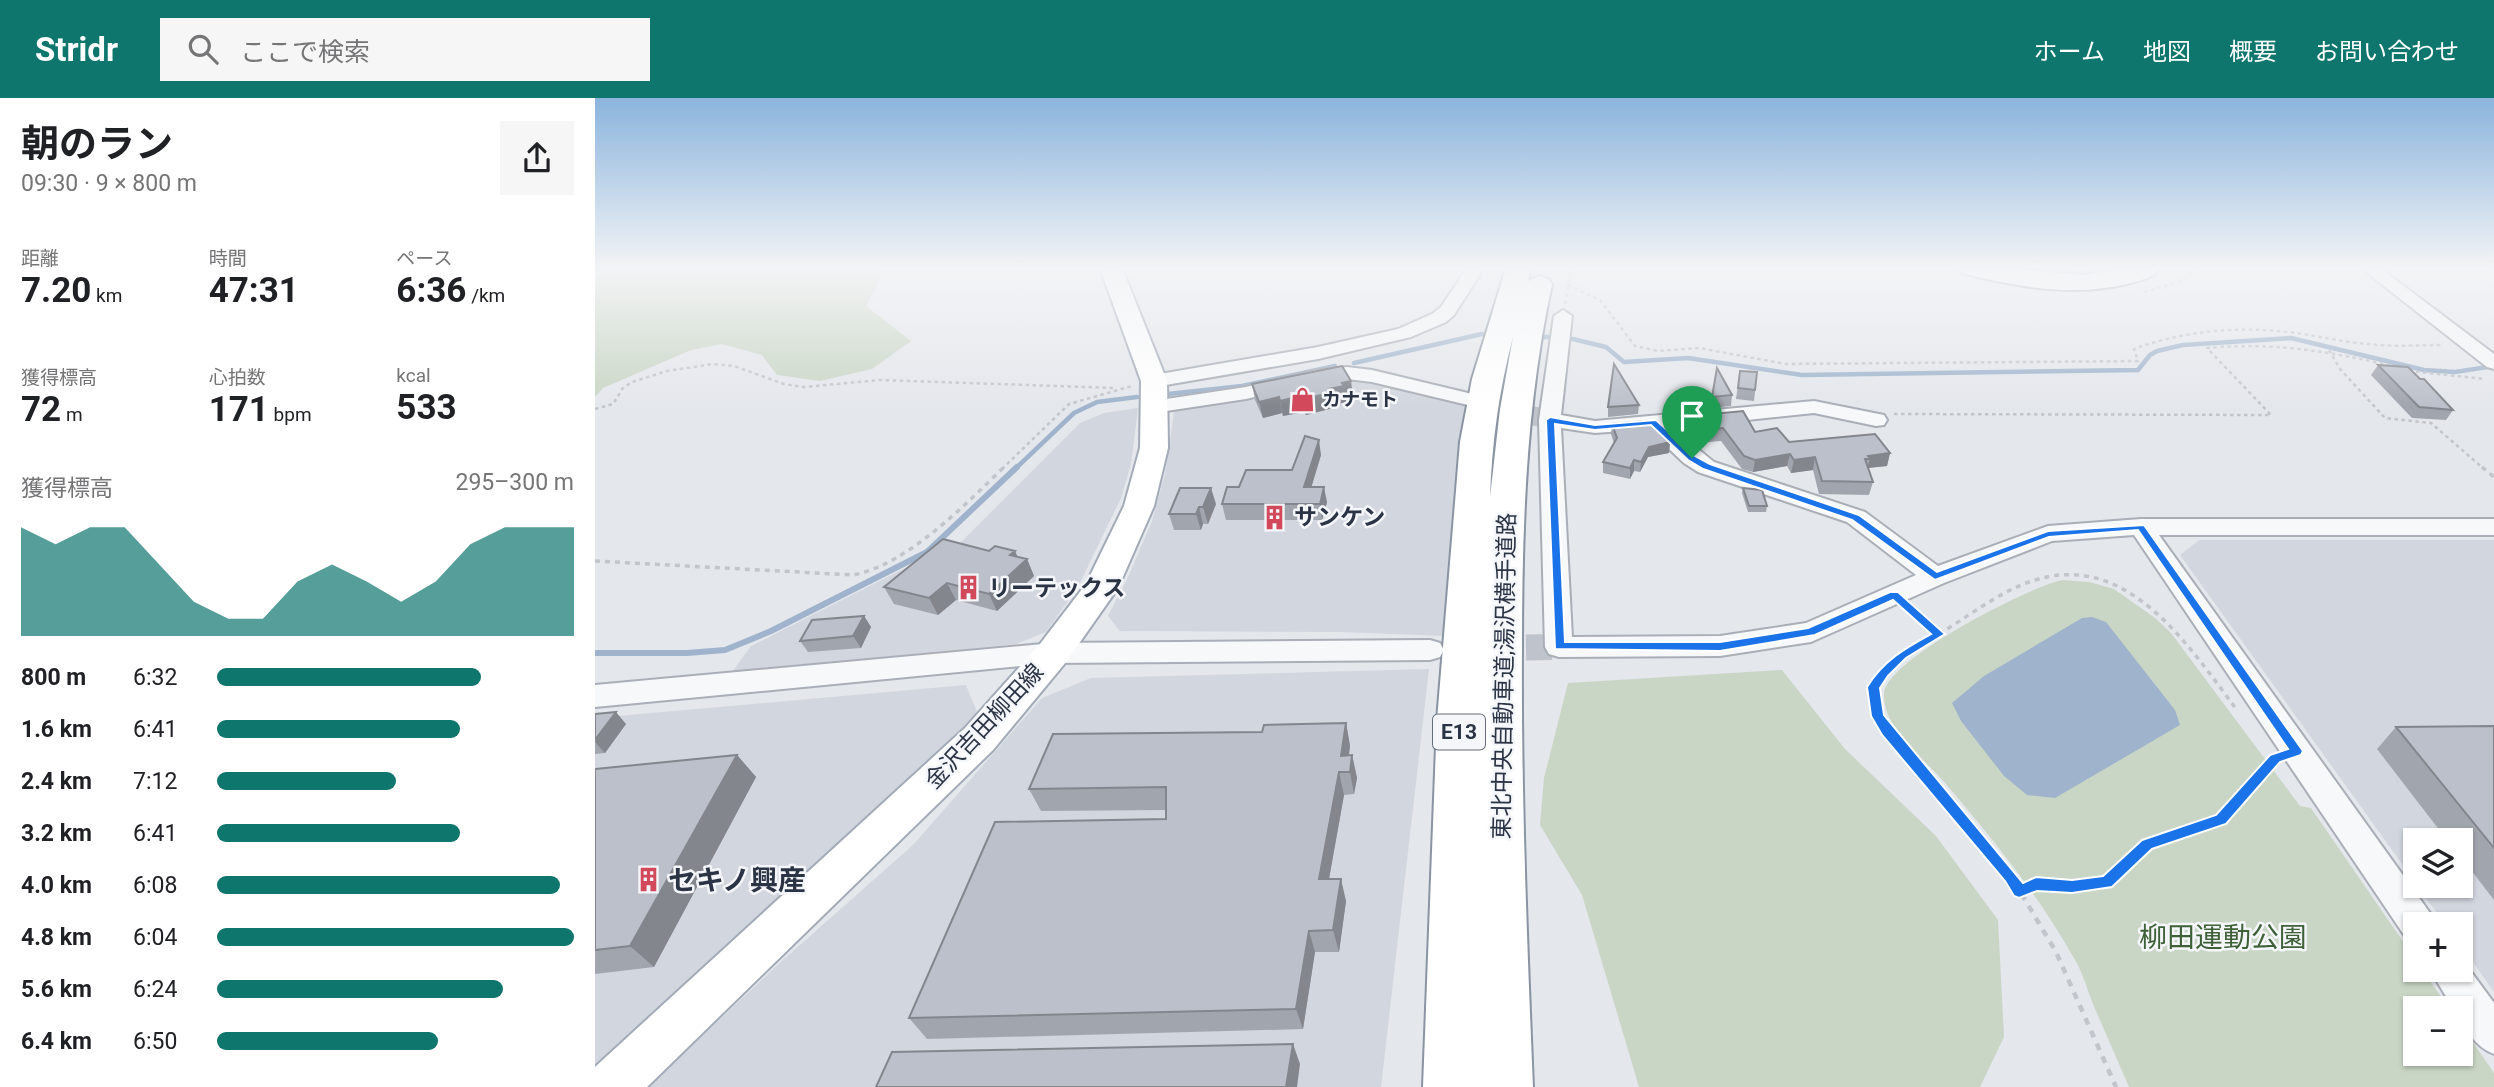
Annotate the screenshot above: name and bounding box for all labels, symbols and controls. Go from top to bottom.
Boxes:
search box [160,18,650,81]
text: Stridr [35,30,118,69]
icon: search [184,30,222,68]
text: ここで検索 [240,37,370,67]
text: ホーム [2034,38,2105,66]
text: 地図 [2143,38,2191,66]
text: 概要 [2229,38,2277,66]
text: お問い合わせ [2315,38,2459,66]
button: share [500,121,574,195]
text: 朝のラン [21,122,173,166]
text: 09:30 · 9 × 800 m [21,170,197,197]
text: 距離 [21,247,59,270]
text: 時間 [209,247,247,270]
text: ペース [396,247,452,270]
text: 7.20 [21,270,91,311]
text: 47:31 [209,270,299,311]
text: 6:36 [396,270,466,311]
text: km [91,284,122,307]
text: /km [466,284,505,307]
text: kcal [396,364,431,387]
text: 獲得標高 [21,366,97,389]
text: 心拍数 [209,366,266,389]
shop icon: カナモト [1288,385,1316,413]
pin [1662,386,1722,458]
text: 533 [396,387,457,428]
place label: カナモト [1322,388,1398,411]
text: 72 [21,389,61,430]
text: 171 [209,389,269,430]
icon: arrive [1673,397,1711,435]
text: m [61,403,83,426]
text: bpm [269,403,312,426]
text: 295–300 m [455,469,574,496]
text: 獲得標高 [21,475,113,502]
building icon: サンケン [1260,503,1288,531]
place label: サンケン [1294,504,1385,531]
street label: 東北中央自動車道;湯沢横手道路 [1488,512,1521,840]
building icon: リーテックス [954,574,982,602]
place label: リーテックス [988,575,1125,602]
street label: 金沢吉田柳田線 [920,658,1049,794]
text: 800 m [21,664,86,691]
text: 6:32 [133,664,177,691]
road number: E13 [1433,714,1485,750]
text: 1.6 km [21,716,92,743]
text: 6:41 [133,716,177,743]
text: 2.4 km [21,768,92,795]
text: 7:12 [133,768,177,795]
text: 3.2 km [21,820,92,847]
text: 6:41 [133,820,177,847]
map controls [2403,828,2473,1066]
button: layers [2403,828,2473,898]
place label: セキノ興産 [668,864,806,897]
building icon: セキノ興産 [634,866,662,894]
text: 4.0 km [21,872,92,899]
text: 6:08 [133,872,177,899]
button: + [2403,912,2473,982]
park label: 柳田運動公園 [2139,921,2307,954]
text: 4.8 km [21,924,92,951]
text: 6:04 [133,924,177,951]
text: 5.6 km [21,976,92,1003]
text: 6:24 [133,976,177,1003]
button: − [2403,996,2473,1066]
text: 6.4 km [21,1028,92,1055]
text: 6:50 [133,1028,177,1055]

